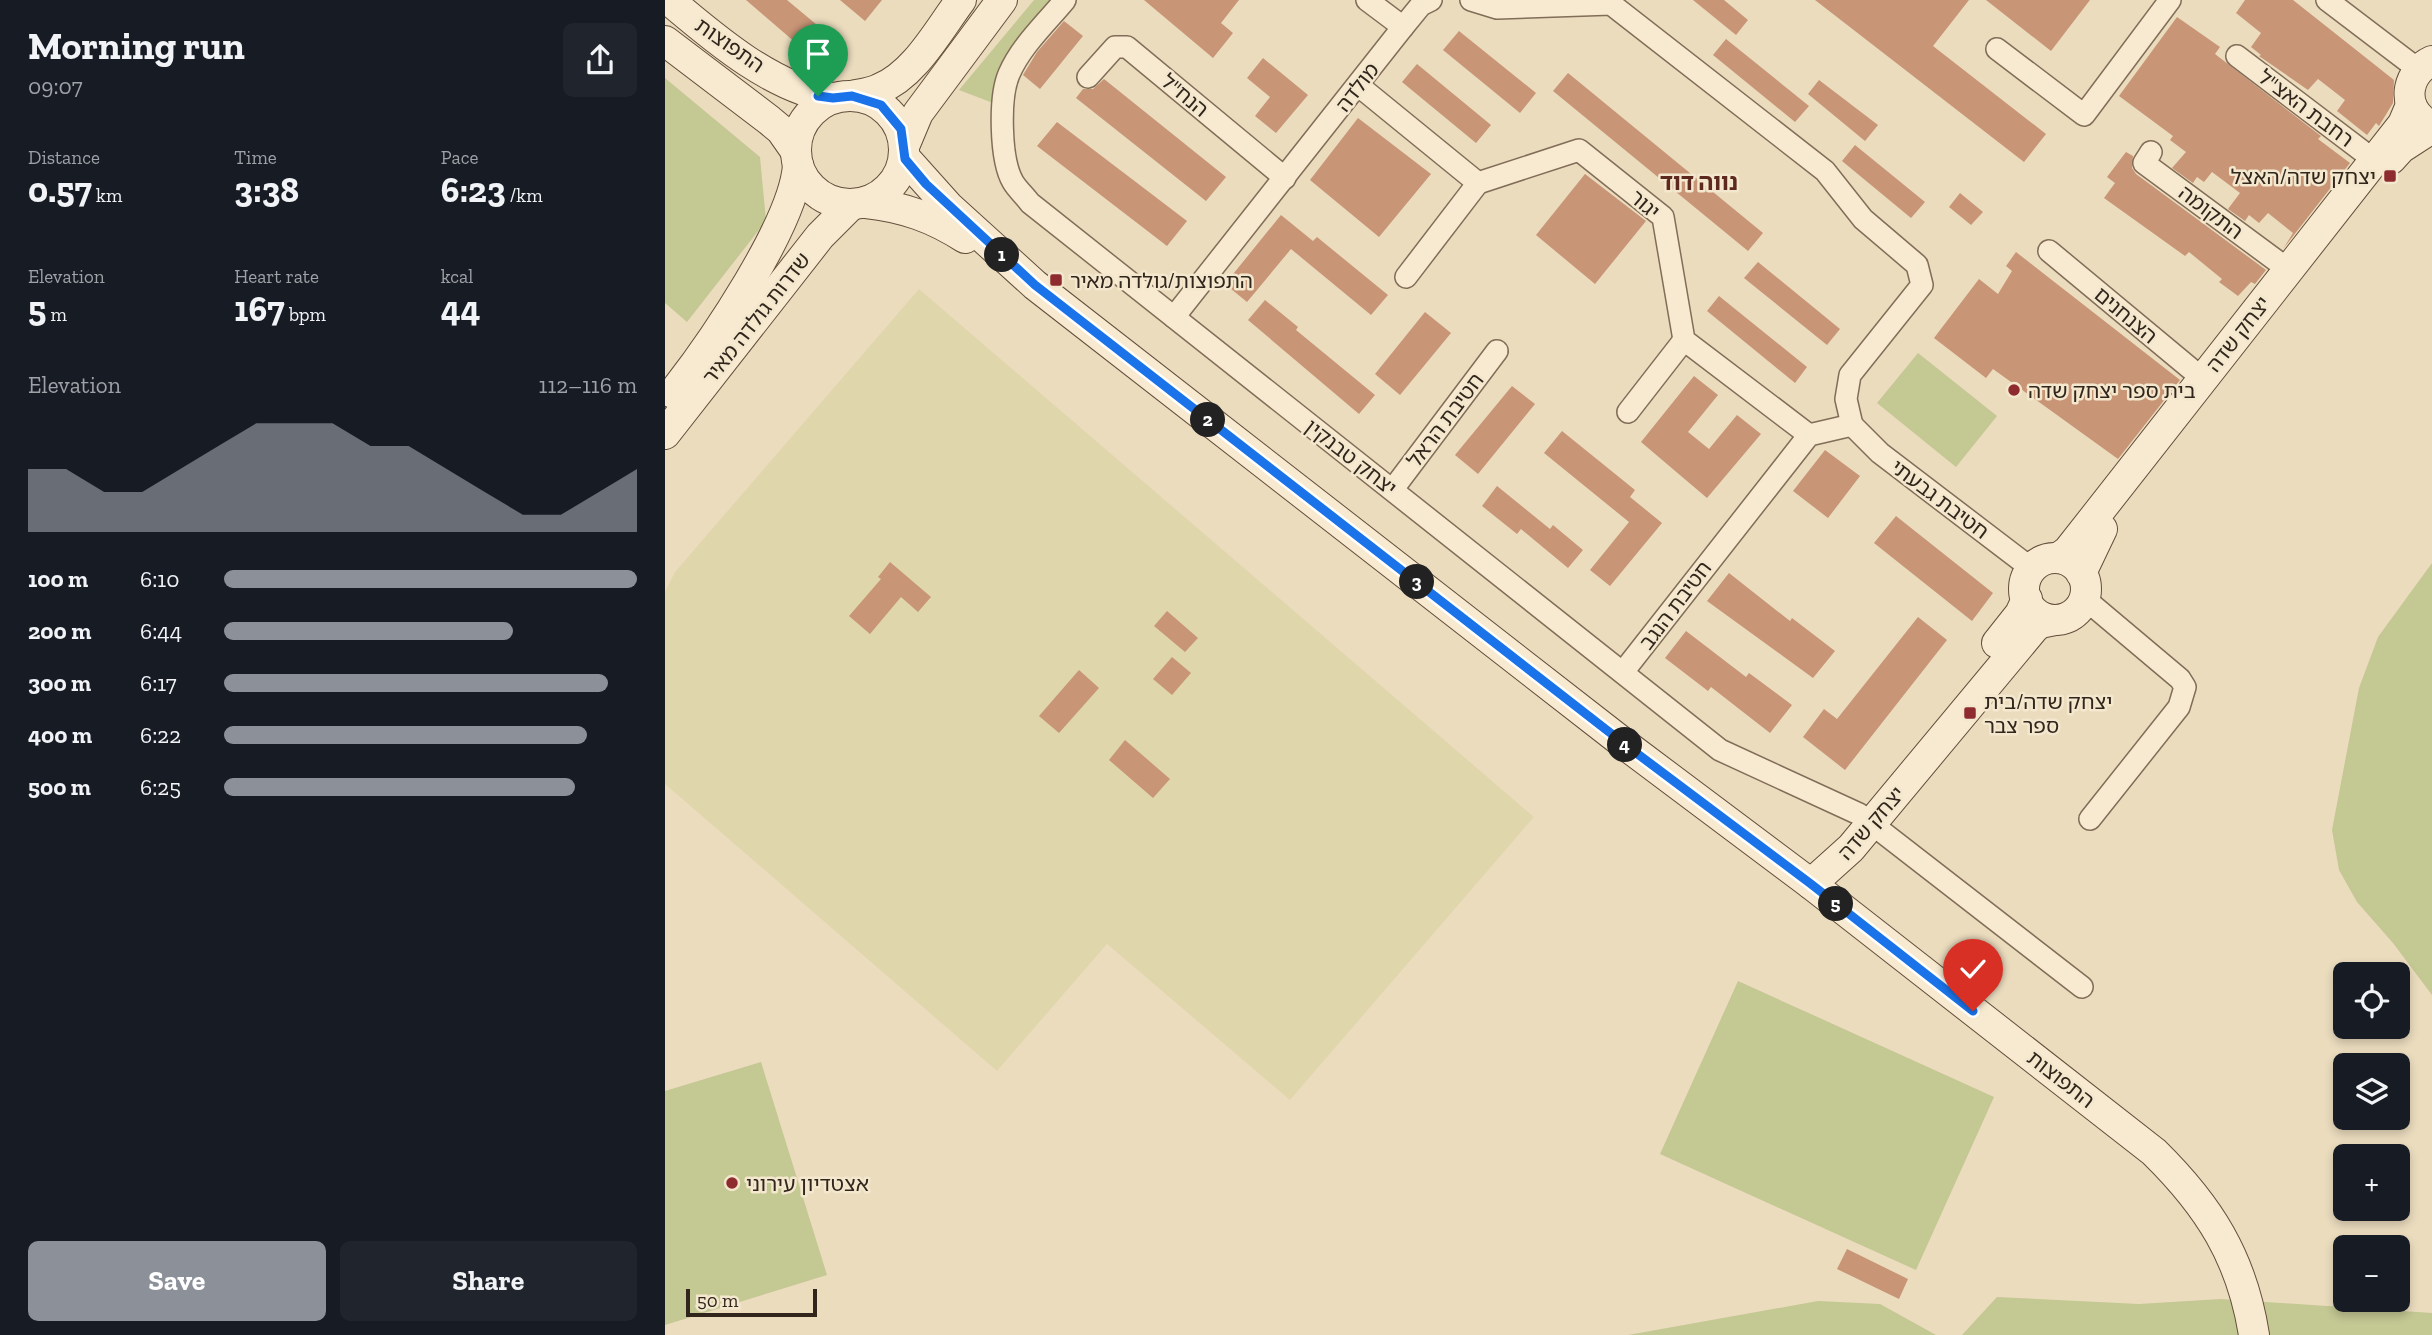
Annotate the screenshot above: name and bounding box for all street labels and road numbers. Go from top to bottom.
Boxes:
street label: התפוצות [691,12,769,78]
street label: מולדה [1330,57,1384,116]
street label: רחבת האצ"ל [2253,64,2359,152]
street label: הנח"ל [1156,68,1214,122]
street label: התקומה [2174,180,2248,244]
street label: יגור [1625,184,1665,224]
street label: שדרות גולדה מאיר [697,247,815,389]
street label: הצנחנים [2090,282,2162,348]
street label: יצחק שדה [2201,291,2275,377]
street label: חטיבת הראל [1401,368,1489,472]
street label: יצחק טבנקין [1300,414,1402,500]
street label: חטיבת גבעתי [1886,454,1994,544]
street label: חטיבת הנגב [1634,556,1716,654]
street label: יצחק שדה [1832,781,1910,865]
street label: התפוצות [2022,1045,2100,1113]

